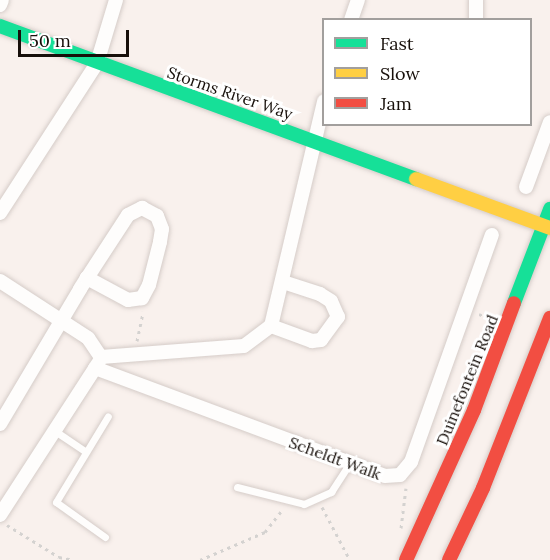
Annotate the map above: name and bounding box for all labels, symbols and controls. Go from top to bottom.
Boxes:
scale bar [21,18,132,56]
legend [322,18,532,126]
text: 50 m [29,29,71,52]
text: Fast [380,32,414,55]
text: Slow [380,62,420,85]
street label: Storms River Way [165,63,295,123]
text: Jam [380,92,412,115]
street label: Duinefontein Road [432,312,502,448]
street label: Scheldt Walk [286,432,384,484]

